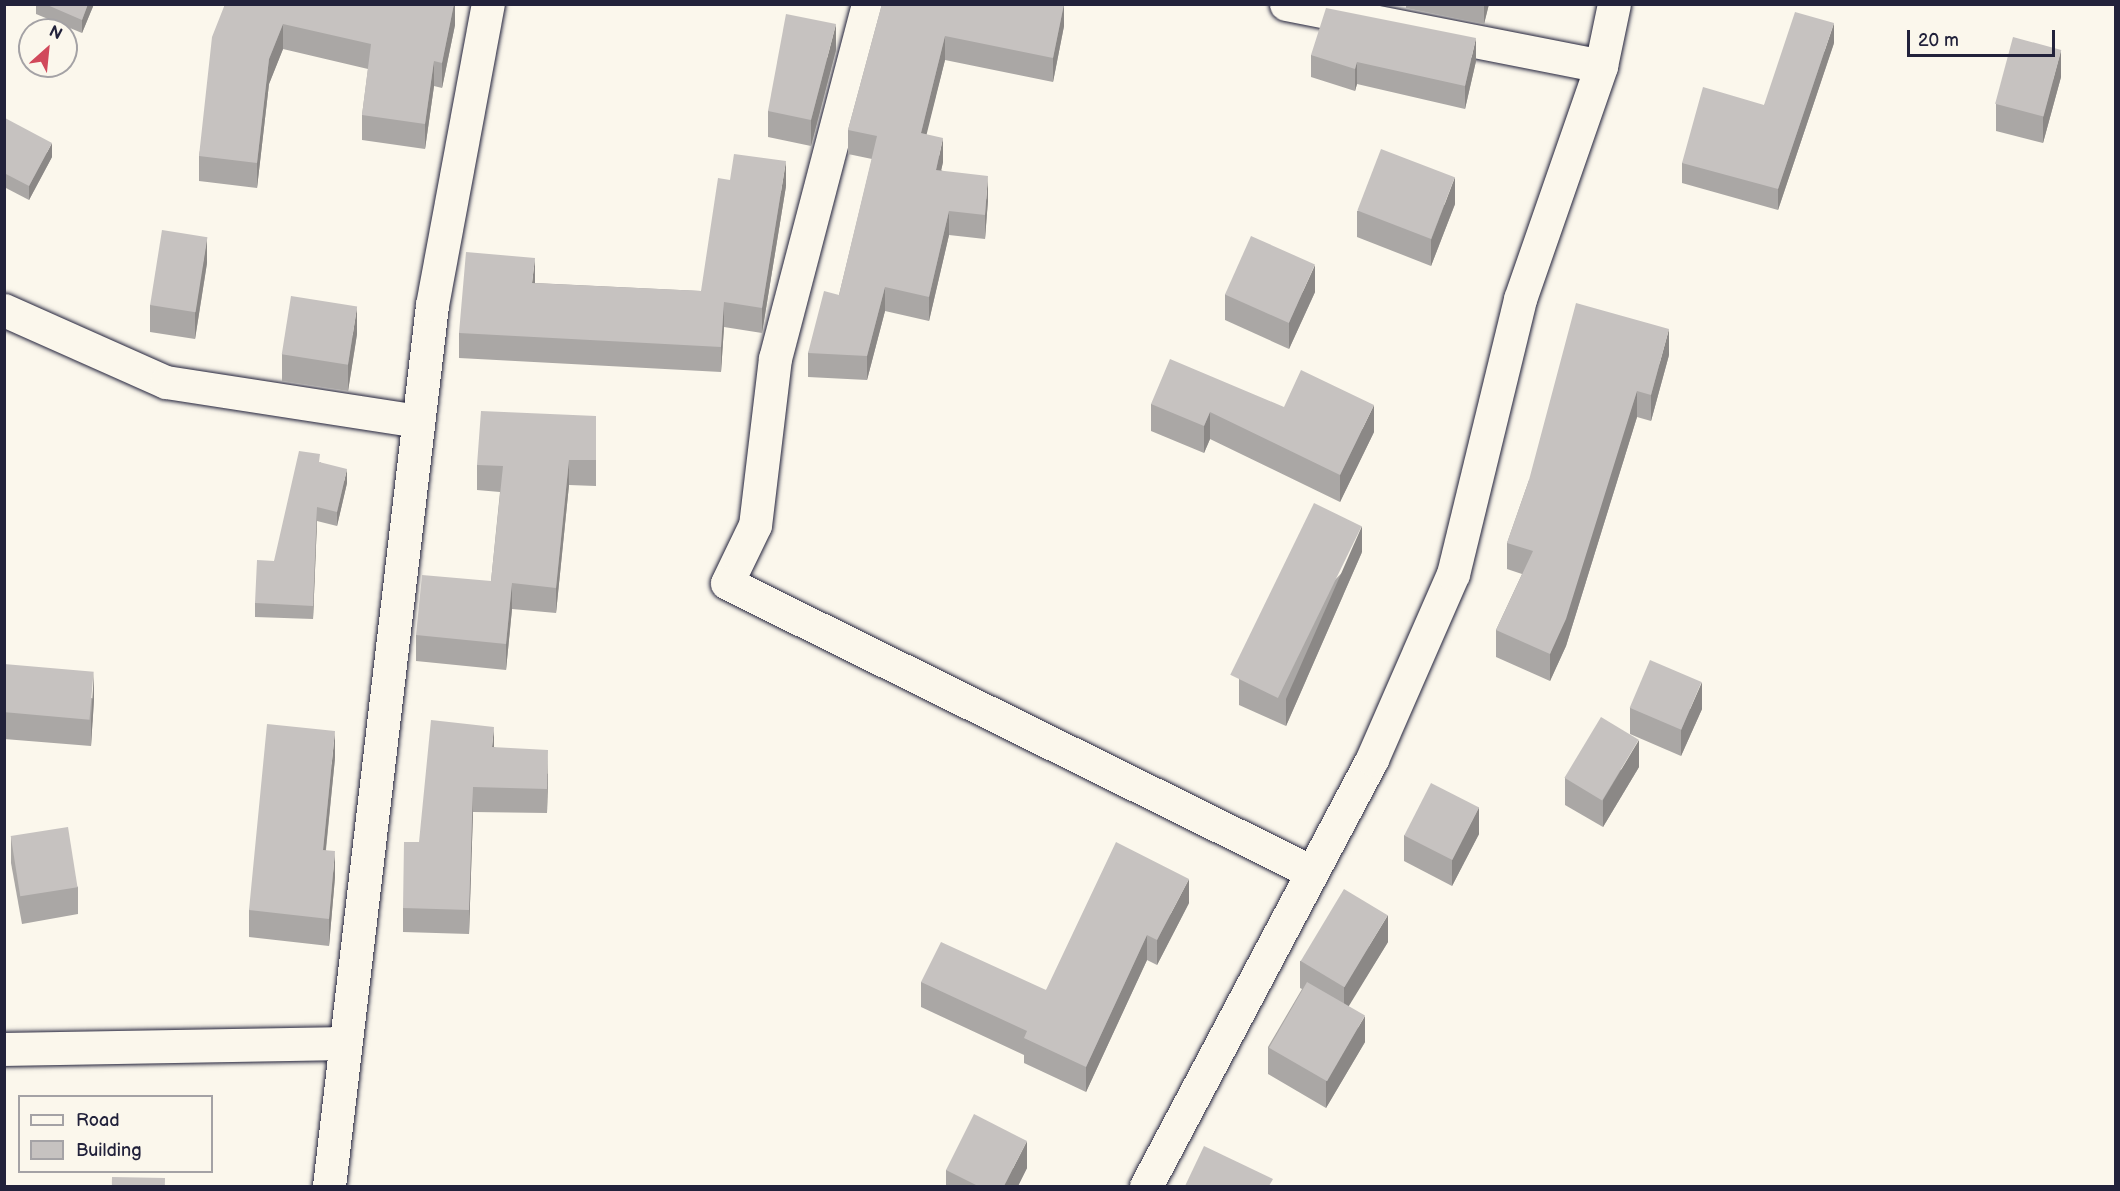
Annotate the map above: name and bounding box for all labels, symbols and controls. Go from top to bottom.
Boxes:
north arrow [18,18,78,78]
scale bar [1910,18,2058,56]
text: N [46,22,65,44]
text: 20 m [1918,30,1959,51]
legend [18,1095,213,1173]
text: Road [76,1110,120,1131]
text: Building [76,1140,142,1161]

